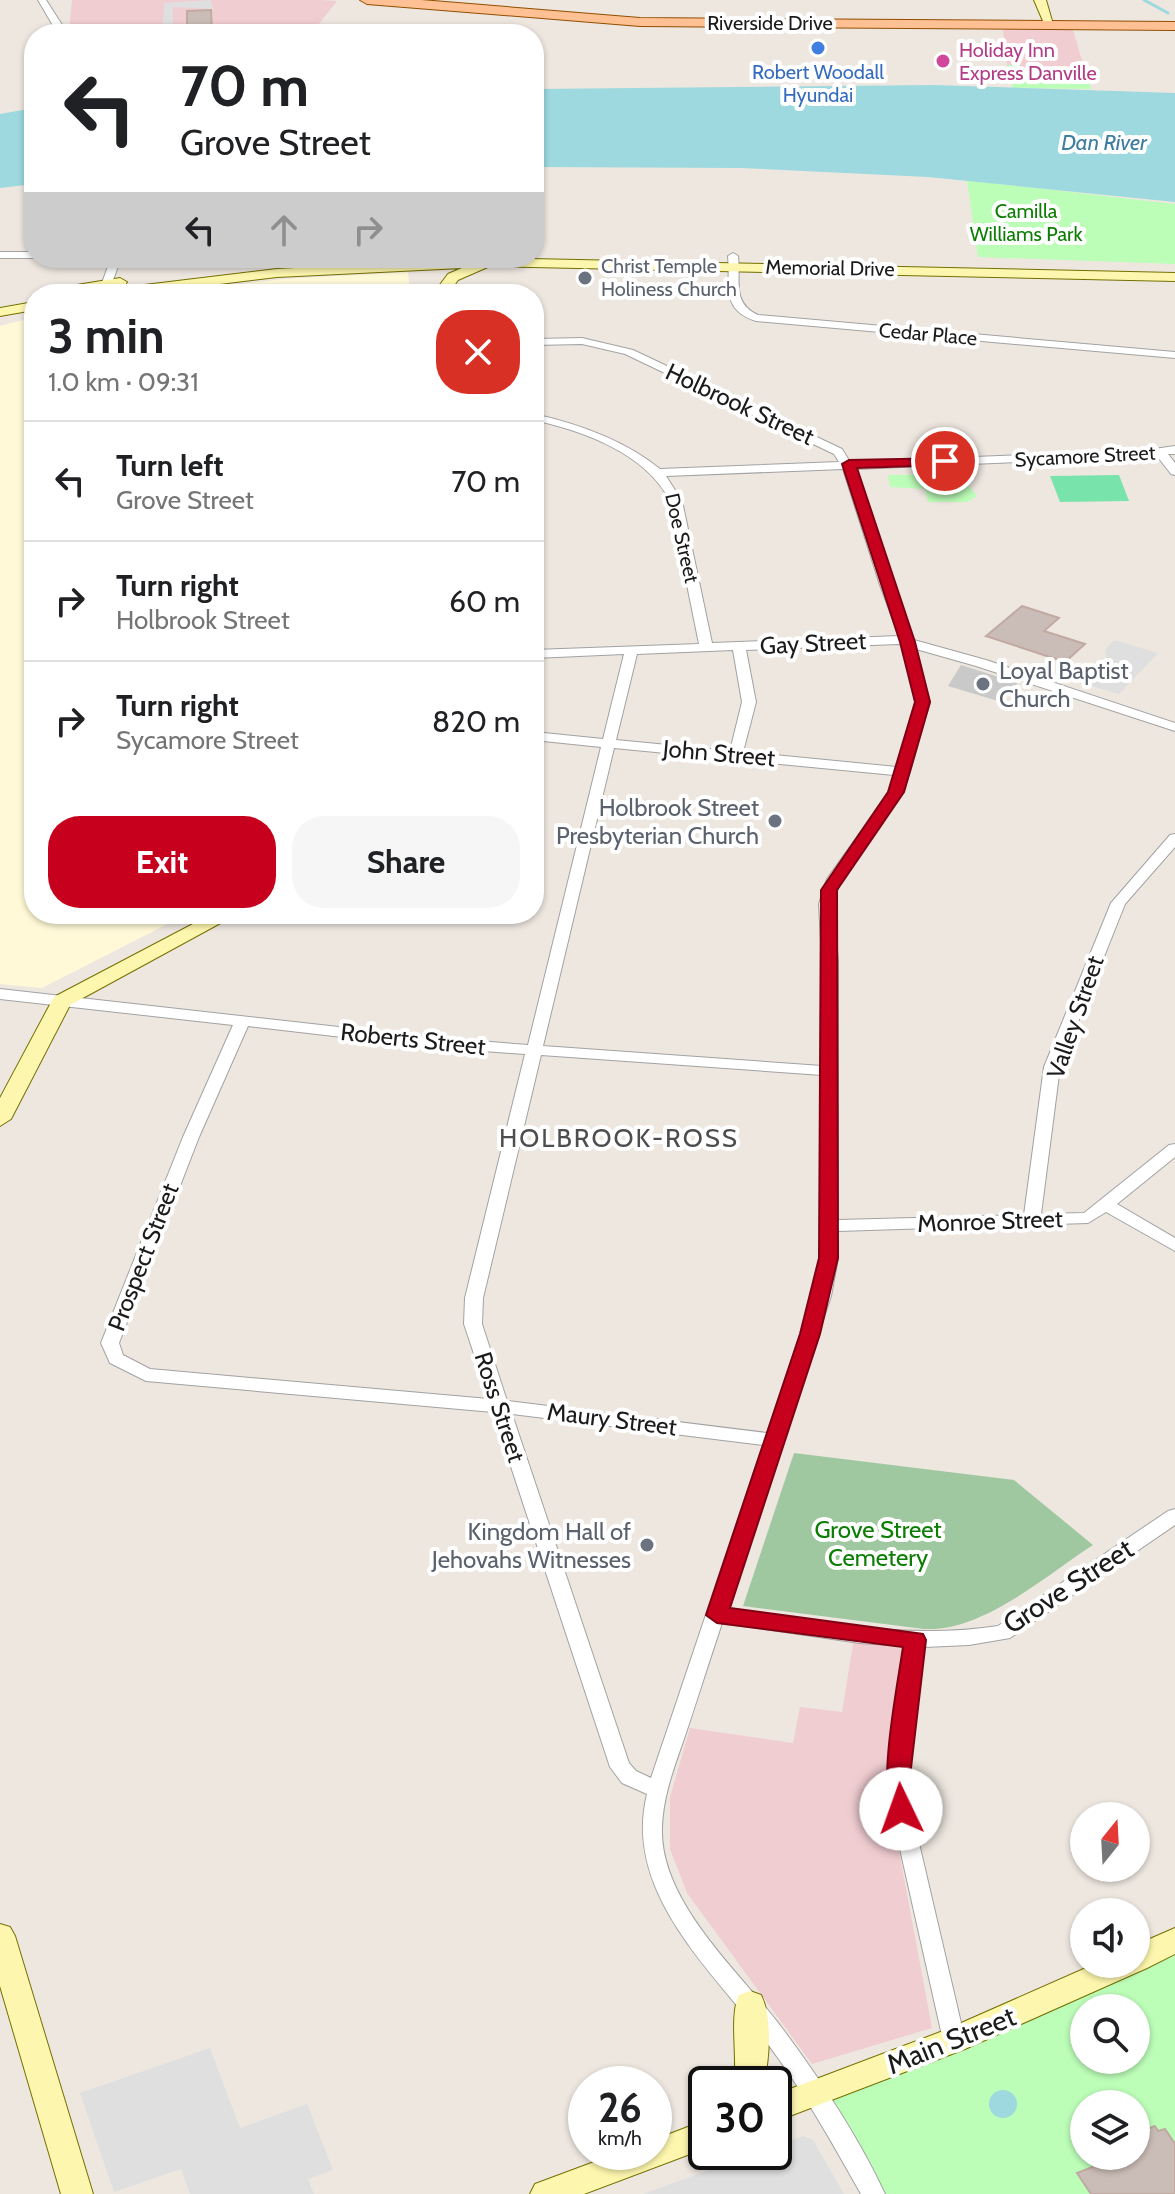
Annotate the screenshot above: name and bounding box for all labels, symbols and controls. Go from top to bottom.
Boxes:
street label: Riverside Drive [707,11,833,35]
place label: Holiday Inn Express Danville [959,38,1097,85]
marker: Robert Woodall Hyundai [809,39,827,57]
text: 70 m [180,52,309,120]
marker: Holiday Inn Express Danville [934,52,952,70]
icon: left [48,56,152,160]
place label: Robert Woodall Hyundai [752,60,884,107]
text: Grove Street [180,120,371,164]
water label: Dan River [1061,129,1148,156]
park label: Camilla Williams Park [970,199,1082,246]
icon: left [178,208,222,252]
icon: ahead [262,208,306,252]
icon: right [346,208,390,252]
place label: Christ Temple Holiness Church [601,254,737,301]
street label: Memorial Drive [765,255,895,281]
marker: Christ Temple Holiness Church [576,269,594,287]
text: 3 min [48,307,164,365]
button: close [436,310,520,394]
street label: Cedar Place [878,318,978,350]
street label: Holbrook Street [661,357,819,451]
text: 1.0 km · 09:31 [48,366,199,398]
pin [911,427,979,495]
icon: arrive [923,439,967,483]
street label: Sycamore Street [1014,440,1156,472]
text: Turn left [116,447,224,484]
icon: left [48,459,92,503]
text: 70 m [451,463,520,500]
text: Grove Street [116,484,254,516]
street label: Doe Street [660,491,704,586]
text: Turn right [116,567,239,604]
icon: right [48,579,92,623]
text: 60 m [449,583,520,620]
text: Holbrook Street [116,604,290,636]
street label: Gay Street [759,626,867,660]
place label: Loyal Baptist Church [999,656,1129,713]
marker: Loyal Baptist Church [974,675,992,693]
text: Turn right [116,687,239,724]
icon: right [48,699,92,743]
text: 820 m [432,703,520,740]
text: Sycamore Street [116,724,299,756]
street label: John Street [661,734,776,772]
place label: Holbrook Street Presbyterian Church [556,793,759,850]
marker: Holbrook Street Presbyterian Church [766,812,784,830]
button: Exit [48,816,276,908]
button: Share [292,816,520,908]
street label: Valley Street [1040,952,1110,1082]
street label: Roberts Street [339,1017,487,1061]
district label: HOLBROOK-ROSS [499,1122,739,1154]
street label: Prospect Street [102,1179,184,1335]
street label: Monroe Street [917,1204,1063,1238]
street label: Ross Street [469,1348,531,1466]
street label: Maury Street [546,1397,678,1441]
park label: Grove Street Cemetery [814,1515,942,1572]
place label: Kingdom Hall of Jehovahs Witnesses [431,1517,631,1574]
street label: Grove Street [997,1531,1139,1641]
marker: Kingdom Hall of Jehovahs Witnesses [638,1536,656,1554]
position arrow [859,1767,943,1851]
north arrow [1070,1802,1150,1882]
map controls [1070,1802,1150,2170]
button: sound [1070,1898,1150,1978]
button: search [1070,1994,1150,2074]
street label: Main Street [882,1999,1020,2081]
speed limit sign: 30 [688,2066,792,2170]
text: 26 [598,2083,642,2132]
button: layers [1070,2090,1150,2170]
text: km/h [598,2126,642,2150]

